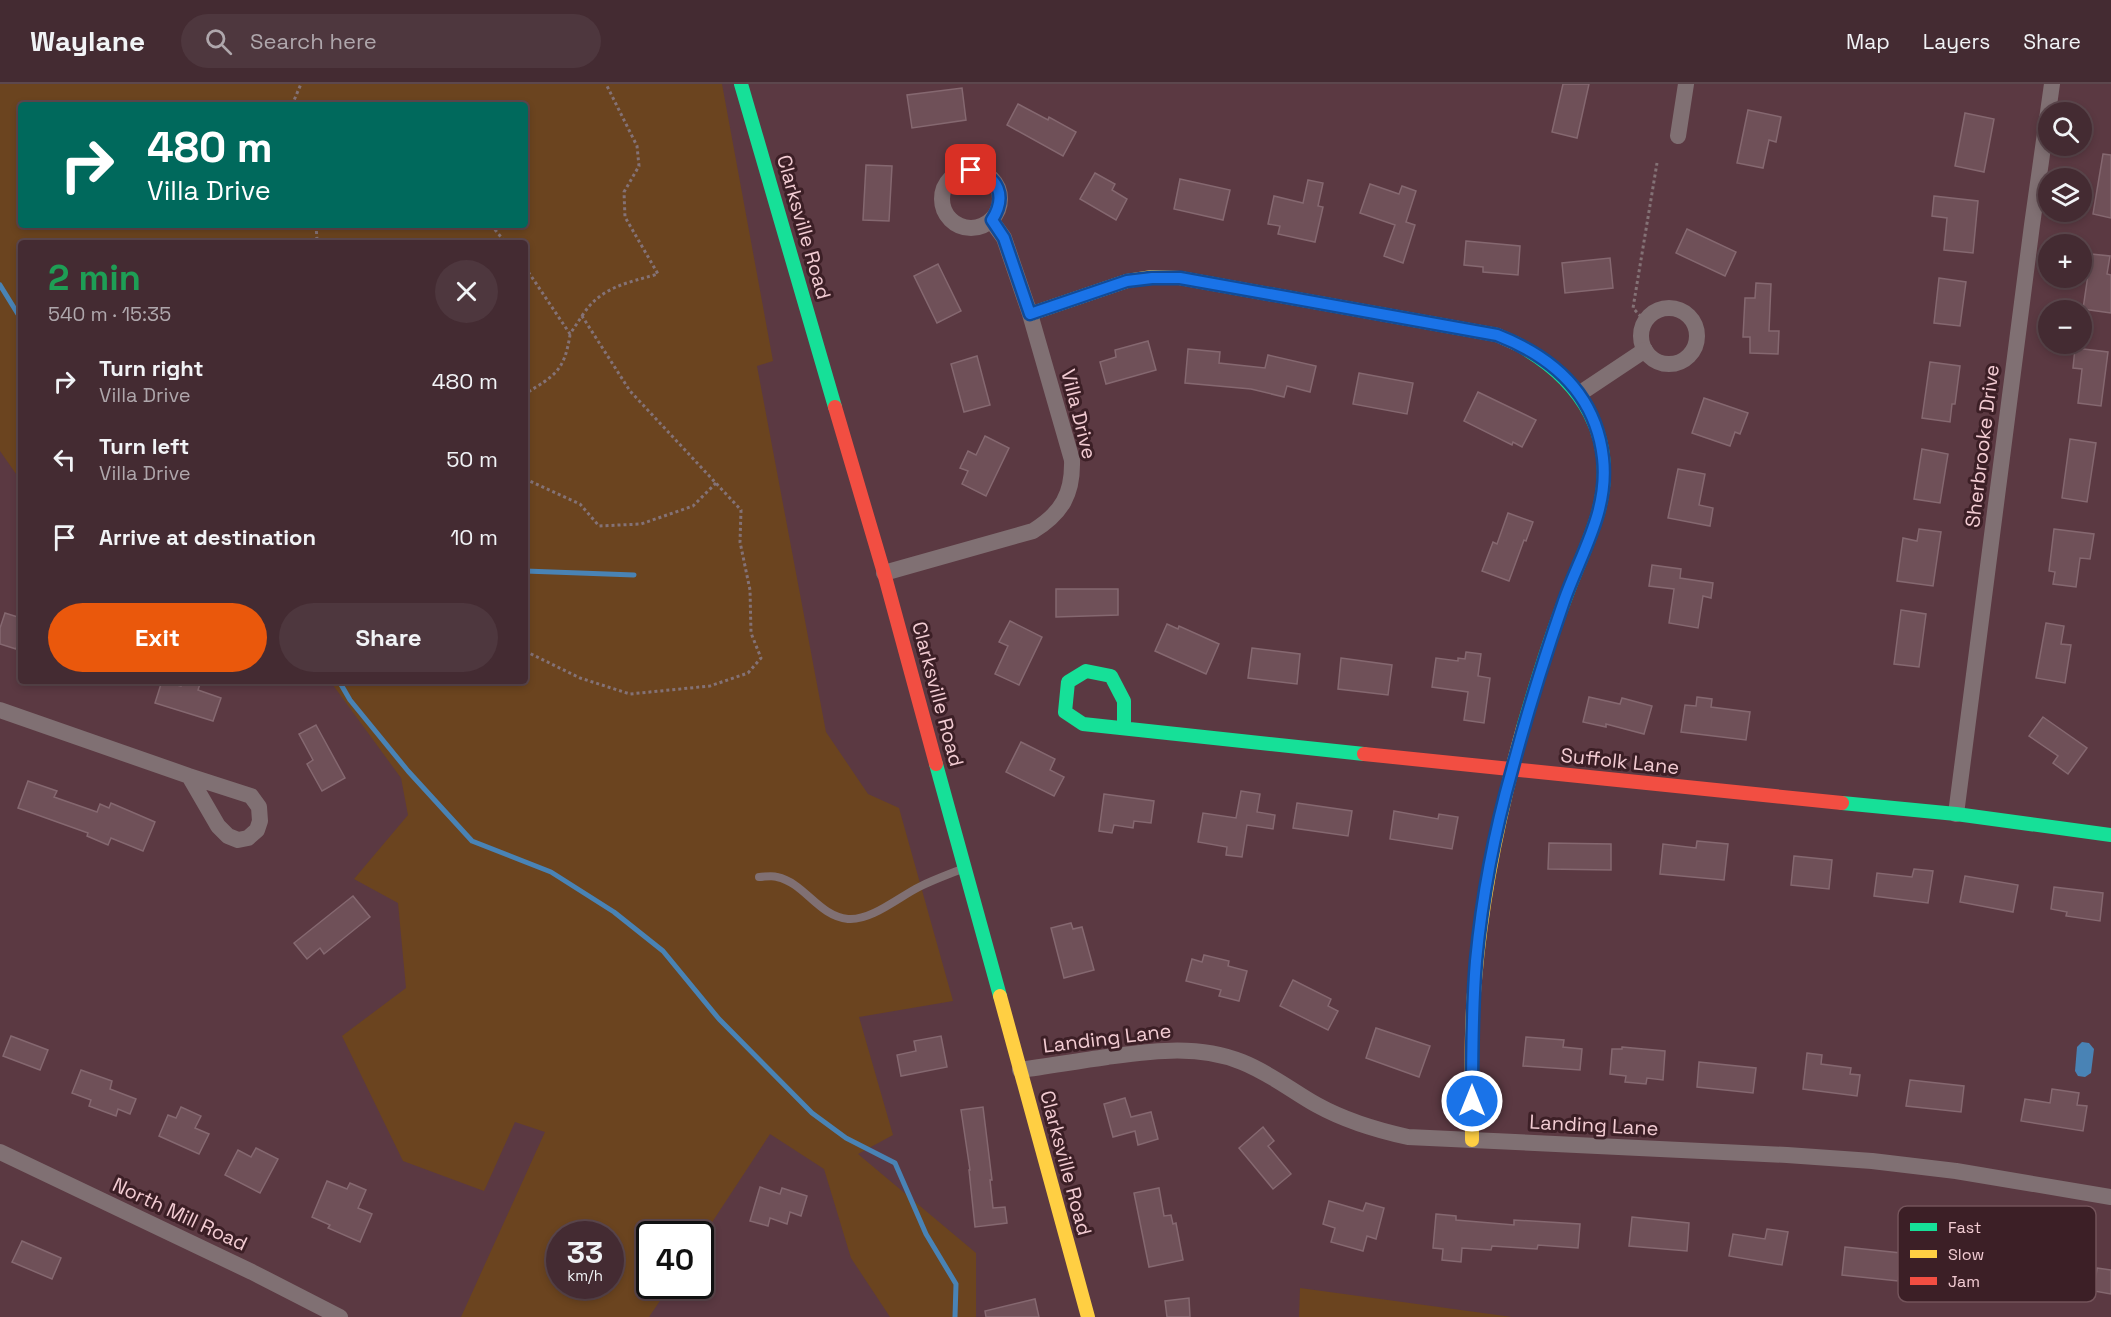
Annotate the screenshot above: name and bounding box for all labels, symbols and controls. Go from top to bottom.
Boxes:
search box [181,14,601,68]
text: Waylane [30,23,145,59]
icon: search [202,25,235,58]
text: Search here [250,27,377,55]
text: Map [1846,28,1890,55]
text: Layers [1923,28,1990,55]
text: Share [2023,28,2081,55]
map controls [2038,102,2092,354]
button: search [2038,102,2092,156]
text: 480 m [147,121,273,174]
icon: right [48,126,126,204]
pin [945,144,996,195]
street label: Clarksville Road [771,152,837,302]
icon: arrive [954,153,987,186]
button: layers [2038,168,2092,222]
text: Villa Drive [147,173,271,208]
button: + [2038,234,2092,288]
text: 2 min [48,255,141,301]
button: close [435,260,498,323]
button: − [2038,300,2092,354]
text: 540 m · 15:35 [48,301,171,327]
text: Turn right [99,354,204,382]
street label: Sherbrooke Drive [1959,363,2005,529]
icon: right [48,365,81,398]
street label: Villa Drive [1055,366,1103,462]
text: 480 m [432,367,498,395]
text: Villa Drive [99,382,191,408]
text: Turn left [99,432,189,460]
icon: left [48,443,81,476]
text: 50 m [446,445,498,473]
text: Villa Drive [99,460,191,486]
icon: arrive [48,521,81,554]
text: Arrive at destination [99,523,316,551]
text: 10 m [450,523,498,551]
button: Exit [48,603,267,672]
button: Share [279,603,498,672]
street label: Clarksville Road [906,619,970,769]
street label: Suffolk Lane [1559,742,1681,780]
street label: Landing Lane [1041,1017,1173,1059]
position arrow [1440,1069,1504,1133]
street label: Clarksville Road [1034,1088,1098,1238]
street label: Landing Lane [1529,1109,1659,1141]
street label: North Mill Road [108,1171,252,1257]
legend [1898,1206,2096,1302]
text: Fast [1948,1217,1981,1238]
speed limit sign: 40 [636,1221,714,1299]
text: 33 [567,1233,603,1272]
text: Slow [1948,1244,1984,1265]
text: km/h [567,1266,603,1285]
text: Jam [1948,1271,1980,1292]

